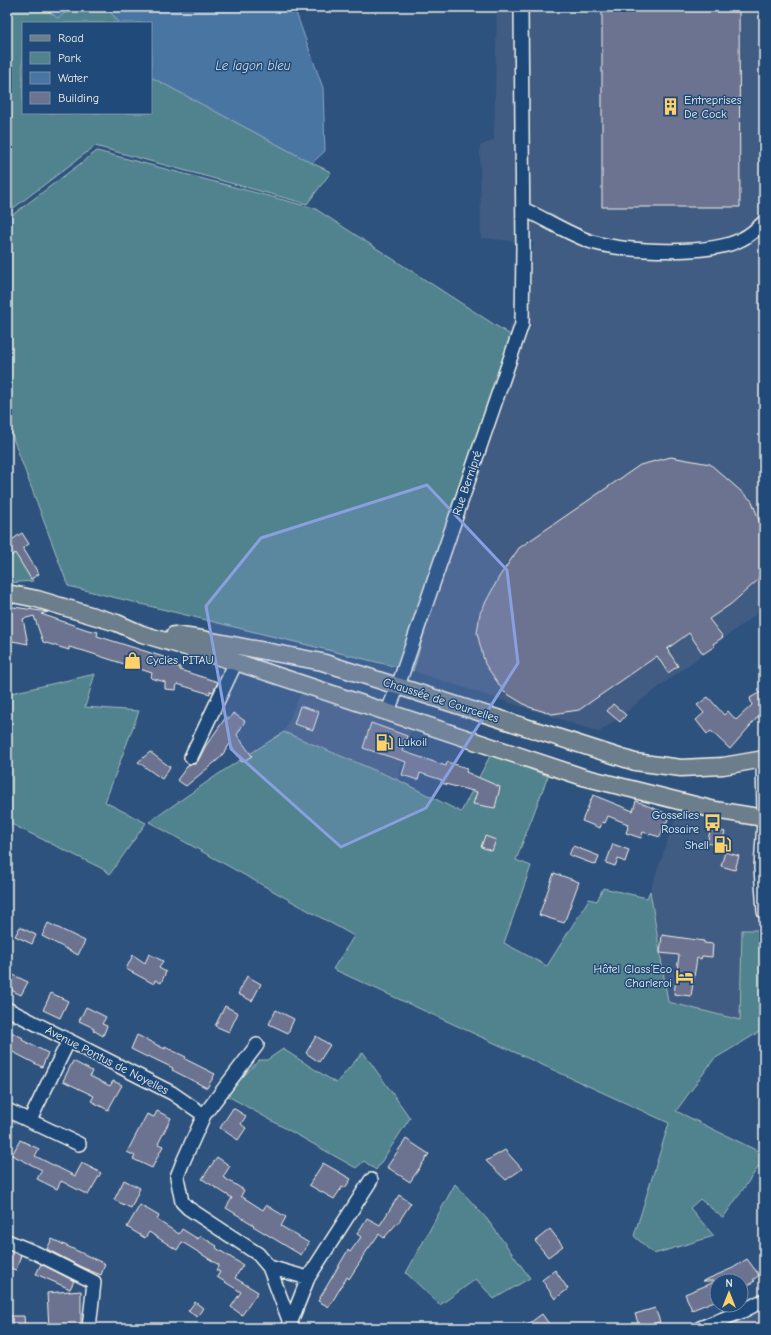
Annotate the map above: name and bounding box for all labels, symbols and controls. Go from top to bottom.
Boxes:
legend [22,22,152,114]
text: Road [58,31,84,45]
text: Park [58,51,81,65]
water label: Le lagon bleu [215,58,291,73]
text: Water [58,71,88,85]
text: Building [58,91,99,105]
place label: Entreprises De Cock [684,93,742,121]
building icon: Entreprises De Cock [661,97,681,117]
street label: Rue Bernipré [449,449,485,517]
shop icon: Cycles PITAU [123,650,143,670]
place label: Cycles PITAU [146,653,214,667]
street label: Chaussée de Courcelles [381,675,501,725]
fuel station icon: Lukoil [375,732,395,752]
place label: Lukoil [398,735,427,749]
place label: Gosselies Rosaire [652,808,699,836]
bus stop icon: Gosselies Rosaire [702,812,722,832]
fuel station icon: Shell [712,835,732,855]
place label: Shell [685,838,709,852]
place label: Hôtel Class‘Eco Charleroi [594,962,672,990]
hotel icon: Hôtel Class‘Eco Charleroi [675,966,695,986]
street label: Avenue Pontus de Noyelles [43,1023,171,1097]
north arrow [709,1273,749,1313]
text: N [725,1277,733,1290]

